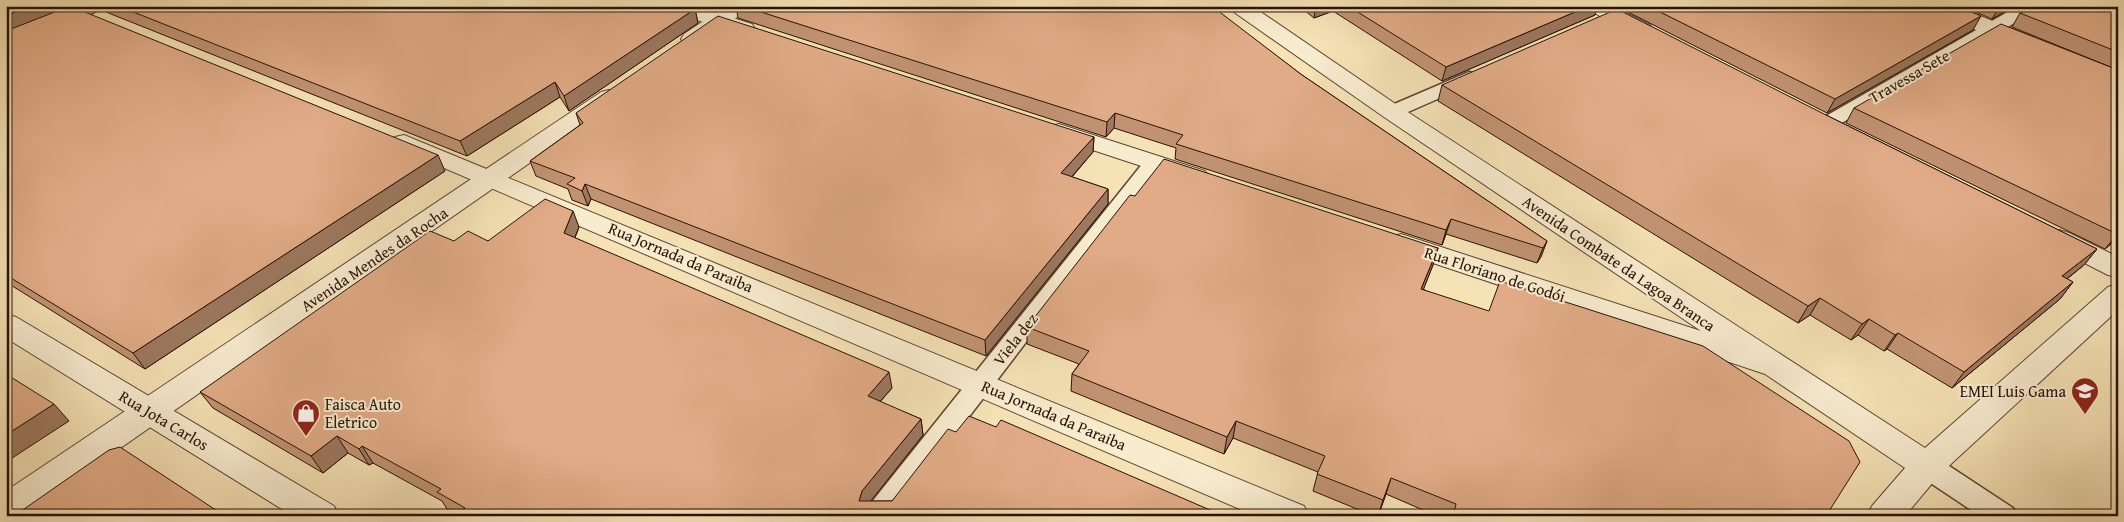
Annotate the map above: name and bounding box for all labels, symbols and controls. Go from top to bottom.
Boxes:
street label: Travessa Sete [1864,43,1954,109]
street label: Avenida Combate da Lagoa Branca [1518,189,1721,337]
street label: Avenida Mendes da Rocha [296,200,453,317]
street label: Rua Jornada da Paraiba [605,216,757,299]
street label: Rua Floriano de Godói [1421,240,1569,308]
street label: Viela dez [987,308,1043,370]
street label: Rua Jornada da Paraiba [978,374,1130,457]
school or university icon: EMEI Luis Gama [2070,376,2100,415]
place label: EMEI Luis Gama [1960,379,2066,403]
street label: Rua Jota Carlos [115,384,213,456]
place label: Faisca Auto Eletrico [325,392,401,434]
shop icon: Faisca Auto Eletrico [291,398,321,437]

